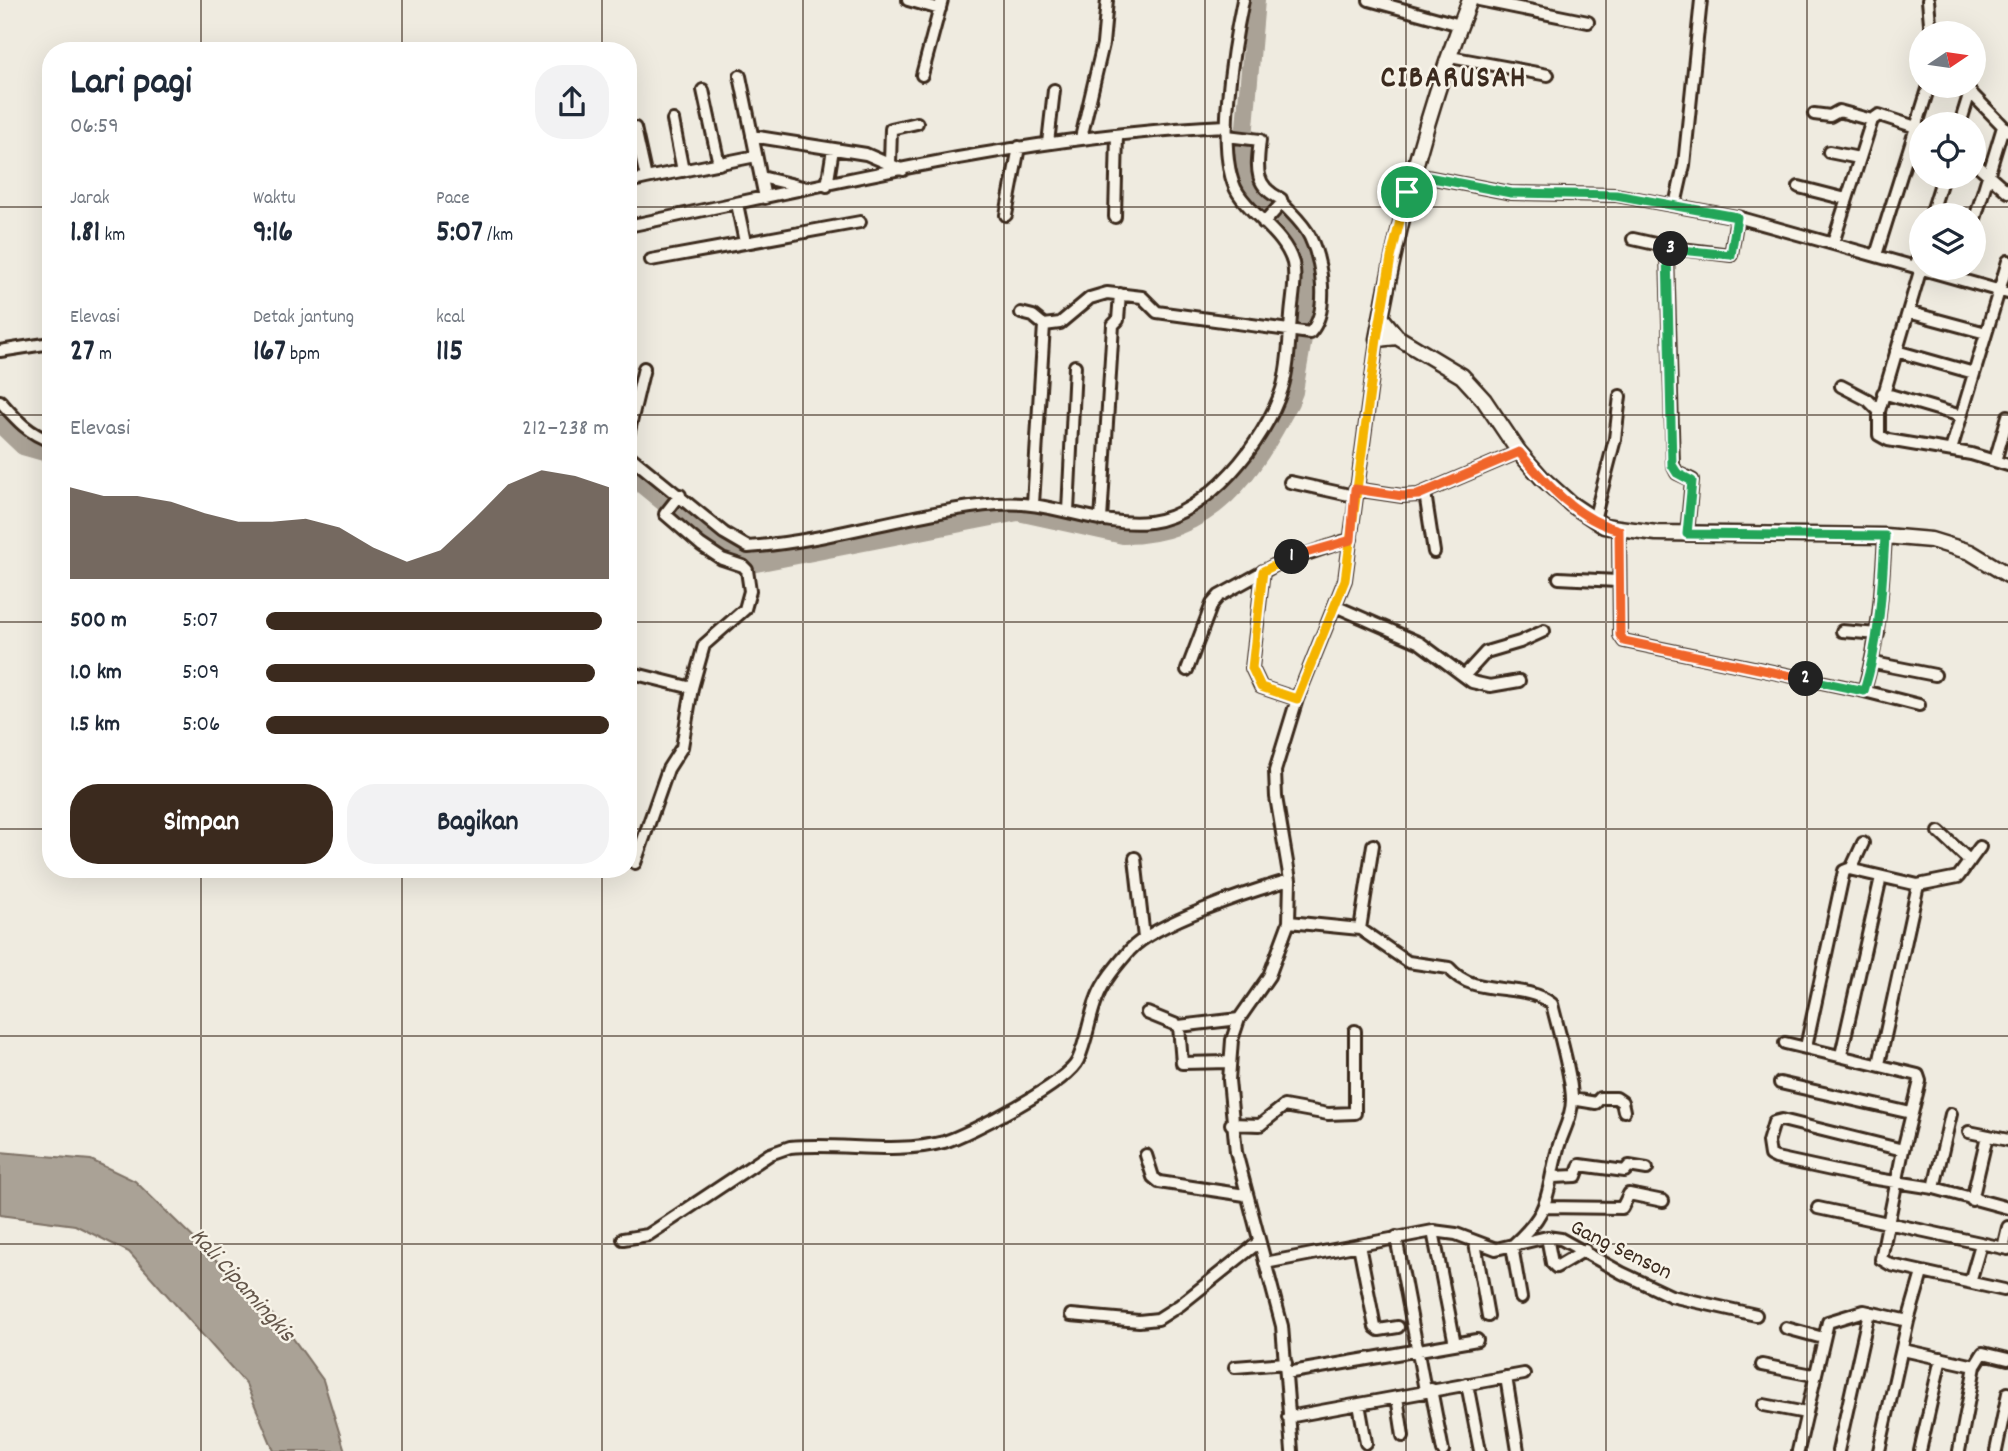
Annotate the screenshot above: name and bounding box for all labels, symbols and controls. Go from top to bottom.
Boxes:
north arrow [1909,21,1986,98]
map controls [1909,21,1986,280]
text: Lari pagi [70,57,192,112]
district label: CIBARUSAH [1381,59,1527,102]
button: share [535,65,609,139]
text: 06:59 [70,111,119,144]
button: locate [1909,112,1986,189]
pin [1377,162,1437,222]
icon: arrive [1388,173,1426,211]
text: Jarak [70,186,110,213]
text: Waktu [253,186,296,213]
text: Pace [436,186,470,213]
button: layers [1909,203,1986,280]
text: 1.81 [70,213,100,256]
text: 9:16 [253,213,293,256]
text: 5:07 [436,213,483,256]
text: km [100,223,125,250]
text: /km [483,223,513,250]
pin: 3 [1654,232,1688,266]
text: 3 [1666,235,1675,262]
text: Elevasi [70,305,120,332]
text: Detak jantung [253,305,354,332]
text: kcal [436,305,465,332]
text: 27 [70,332,95,375]
text: 167 [253,332,286,375]
text: 115 [436,332,463,375]
text: m [95,342,112,369]
text: bpm [286,342,320,369]
text: Elevasi [70,413,130,446]
text: 212–238 m [522,413,609,446]
pin: 1 [1274,540,1310,574]
text: 1 [1289,543,1294,570]
text: 500 m [70,605,127,638]
text: 5:07 [182,605,218,638]
text: 1.0 km [70,657,122,690]
text: 5:09 [182,657,220,690]
pin: 2 [1788,662,1824,696]
text: 2 [1801,665,1810,692]
text: 1.5 km [70,709,120,742]
text: 5:06 [182,709,220,742]
button: Simpan [70,784,333,864]
button: Bagikan [347,784,609,864]
street label: Gang Senson [1564,1212,1677,1290]
water label: Kali Cipamingkis [181,1221,303,1351]

